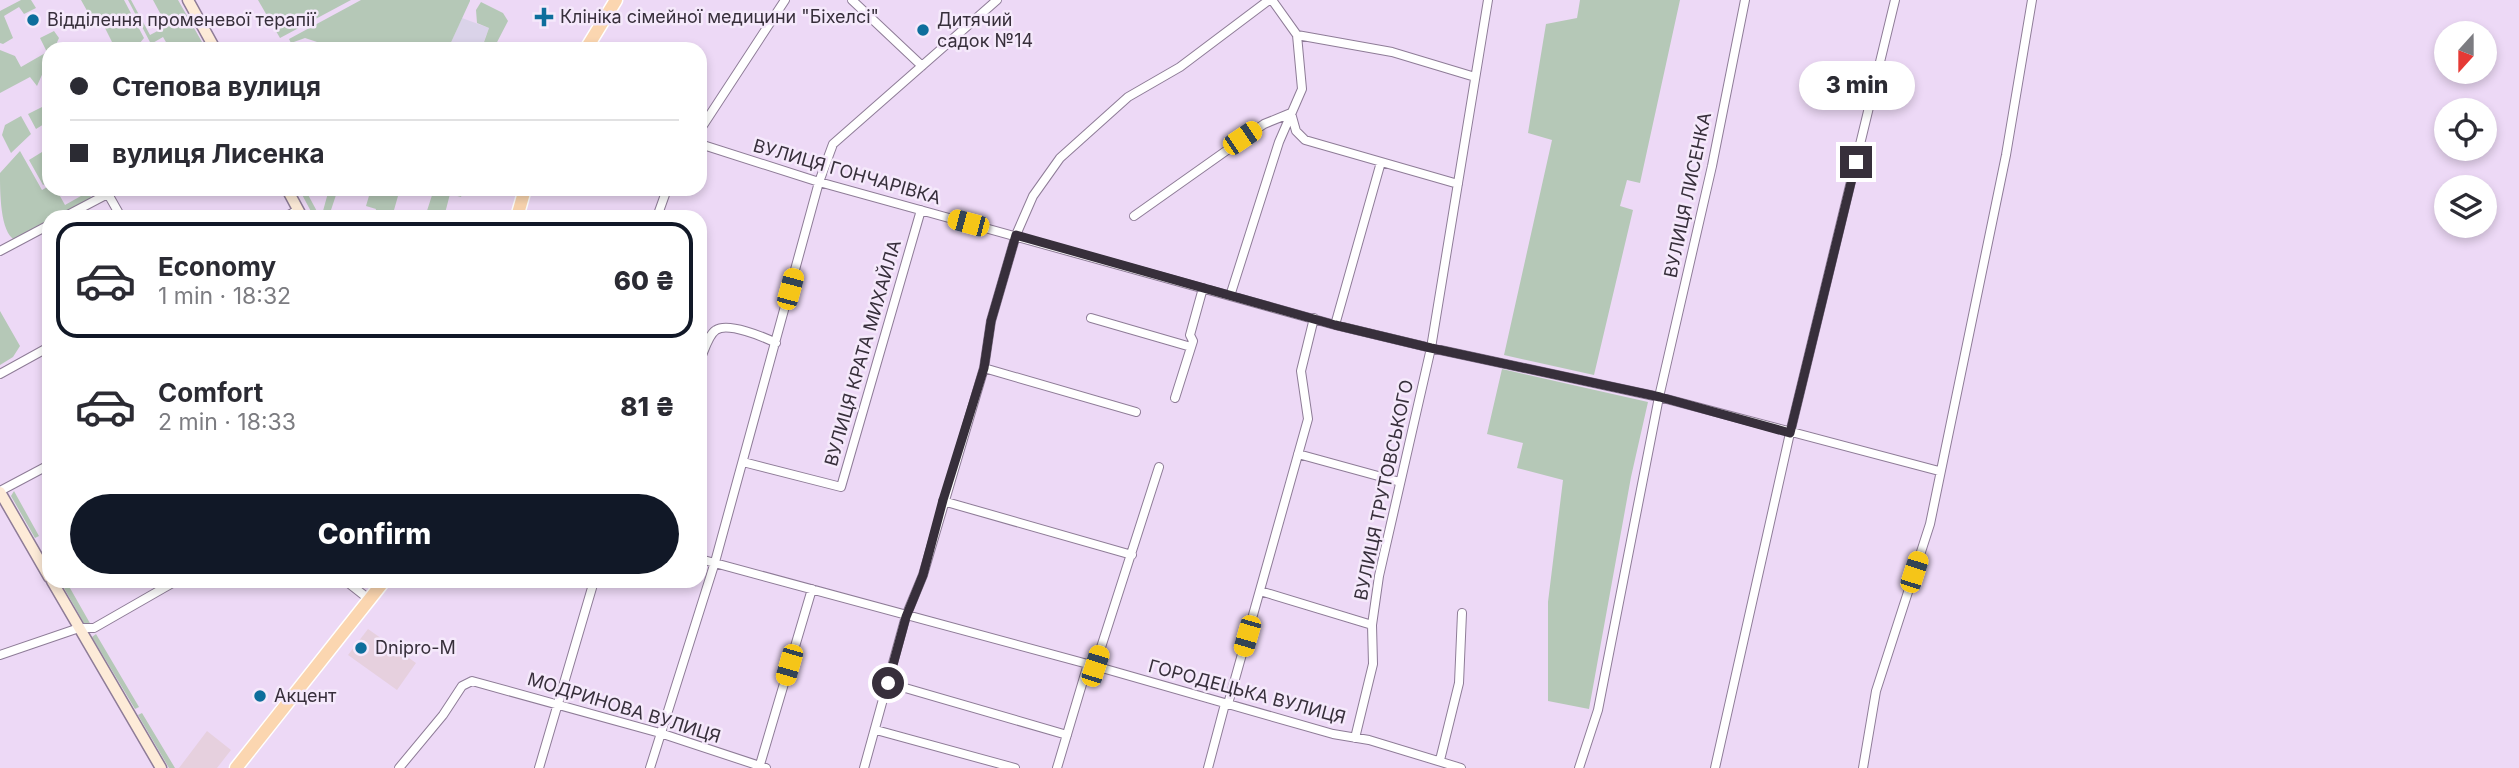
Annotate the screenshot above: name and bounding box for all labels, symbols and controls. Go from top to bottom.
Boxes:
place label: Клініка сімейної медицини "Біхелсі" [560,6,879,27]
marker: Клініка сімейної медицини "Біхелсі" [534,7,554,27]
place label: Відділення променевої терапії [47,9,317,30]
place label: Дитячий садок №14 [937,9,1033,51]
marker: Відділення променевої терапії [25,12,41,28]
north arrow [2434,21,2497,84]
map controls [2434,21,2497,238]
marker: Дитячий садок №14 [915,22,931,38]
callout: 3 min [1798,60,1914,110]
text: Степова вулиця [112,71,321,102]
text: 3 min [1826,71,1888,99]
button: locate [2434,98,2497,161]
street label: ВУЛИЦЯ ЛИСЕНКА [1660,110,1715,280]
car [1219,118,1266,158]
street label: ВУЛИЦЯ ГОНЧАРІВКА [751,135,943,208]
text: вулиця Лисенка [112,138,325,169]
route end [1840,146,1872,178]
button: layers [2434,175,2497,238]
car [945,207,992,239]
street label: ВУЛИЦЯ КРАТА МИХАЙЛА [819,237,905,468]
icon: car [74,249,137,312]
text: Economy [158,251,276,282]
text: 60 ₴ [614,265,675,296]
car [775,266,806,312]
text: 1 min · 18:32 [158,282,291,310]
icon: car [74,375,137,438]
text: Comfort [158,377,263,408]
street label: ВУЛИЦЯ ТРУТОВСЬКОГО [1350,378,1417,602]
text: 81 ₴ [620,391,675,422]
text: 2 min · 18:33 [158,408,296,436]
button: Confirm [70,494,679,574]
car [1898,549,1931,595]
car [1232,613,1263,659]
place label: Dnipro-M [375,637,456,658]
marker: Dnipro-M [353,640,369,656]
car [774,642,805,688]
car [1079,643,1112,689]
street label: ГОРОДЕЦЬКА ВУЛИЦЯ [1146,655,1348,728]
route start [872,667,904,699]
street label: МОДРИНОВА ВУЛИЦЯ [525,668,723,747]
place label: Акцент [274,685,337,706]
marker: Акцент [252,688,268,704]

